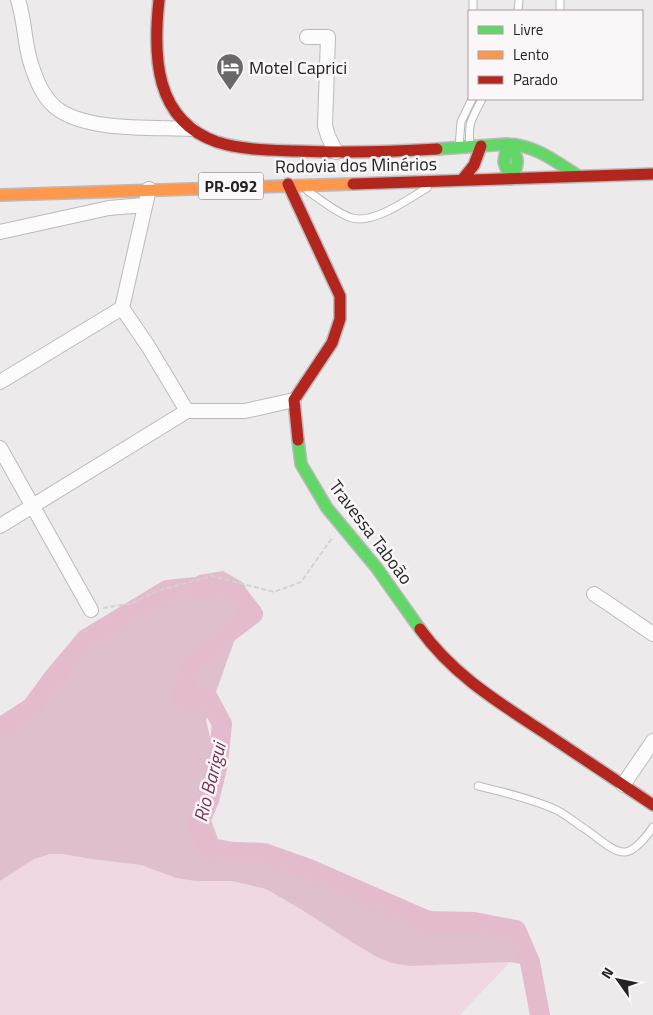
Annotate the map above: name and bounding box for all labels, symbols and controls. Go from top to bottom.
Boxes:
legend [468,10,643,100]
text: Livre [513,18,543,41]
text: Lento [513,43,549,66]
hotel icon: Motel Caprici [215,52,245,91]
place label: Motel Caprici [249,54,347,81]
text: Parado [513,68,558,91]
street label: Rodovia dos Minérios [275,150,437,180]
road number: PR-092 [198,172,264,200]
street label: Travessa Taboão [323,474,419,590]
water label: Rio Barigui [185,737,233,825]
north arrow [593,955,643,1005]
text: N [595,963,618,982]

